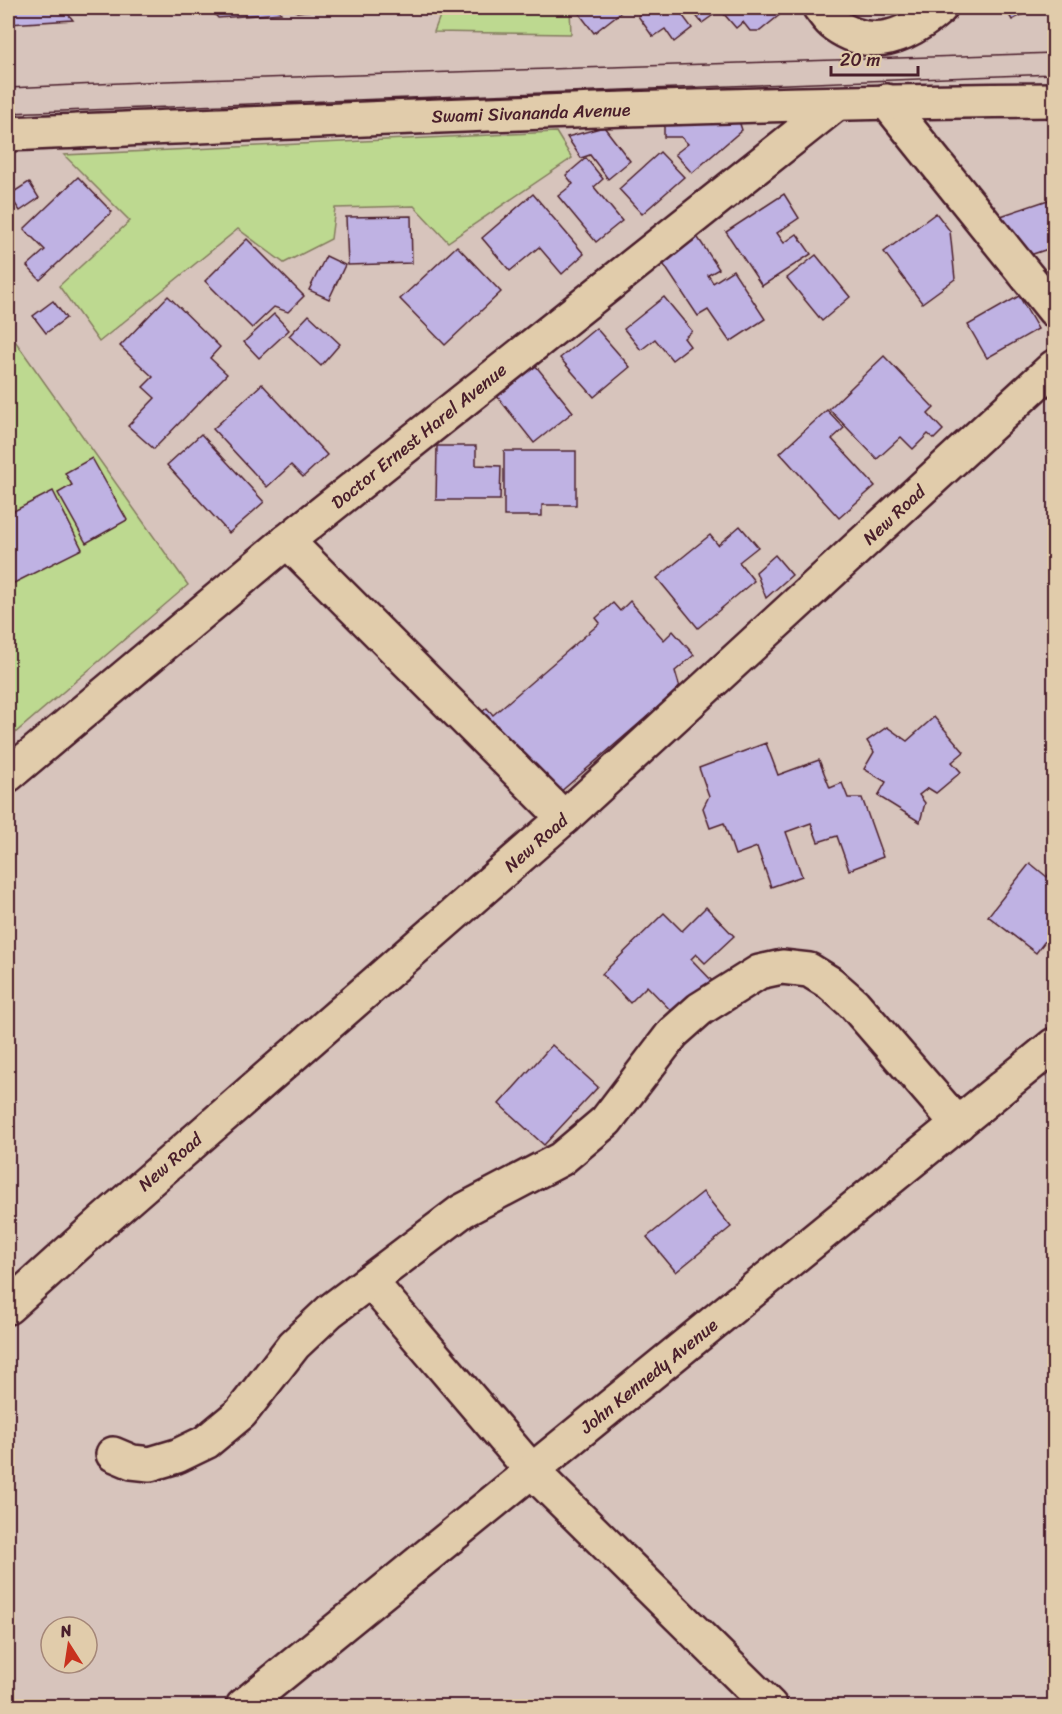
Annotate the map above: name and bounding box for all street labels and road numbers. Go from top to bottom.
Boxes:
street label: Swami Sivananda Avenue [431,94,631,132]
street label: Doctor Ernest Harel Avenue [324,355,514,517]
street label: New Road [855,476,934,553]
street label: New Road [496,805,577,880]
street label: New Road [130,1124,211,1199]
street label: John Kennedy Avenue [572,1310,726,1443]

